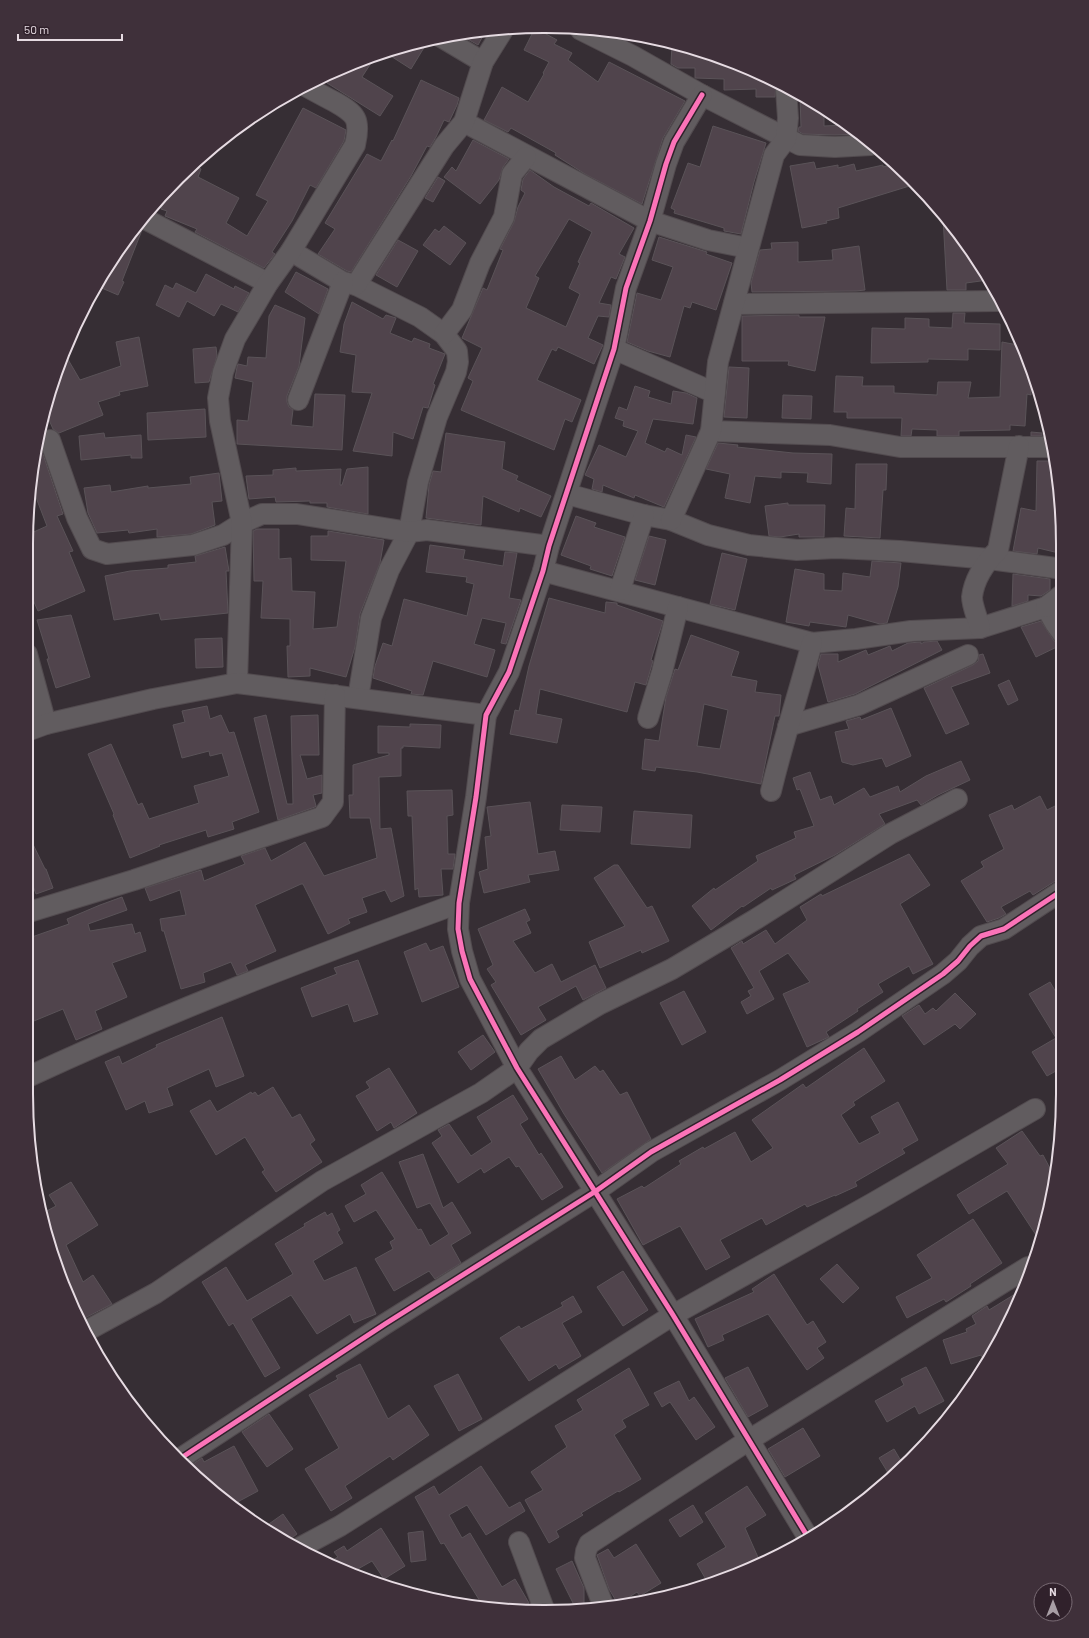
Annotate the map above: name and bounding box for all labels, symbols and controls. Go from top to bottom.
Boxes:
scale bar [18,16,122,42]
text: 50 m [24,22,49,36]
north arrow [1033,1582,1073,1622]
text: N [1049,1585,1057,1598]

